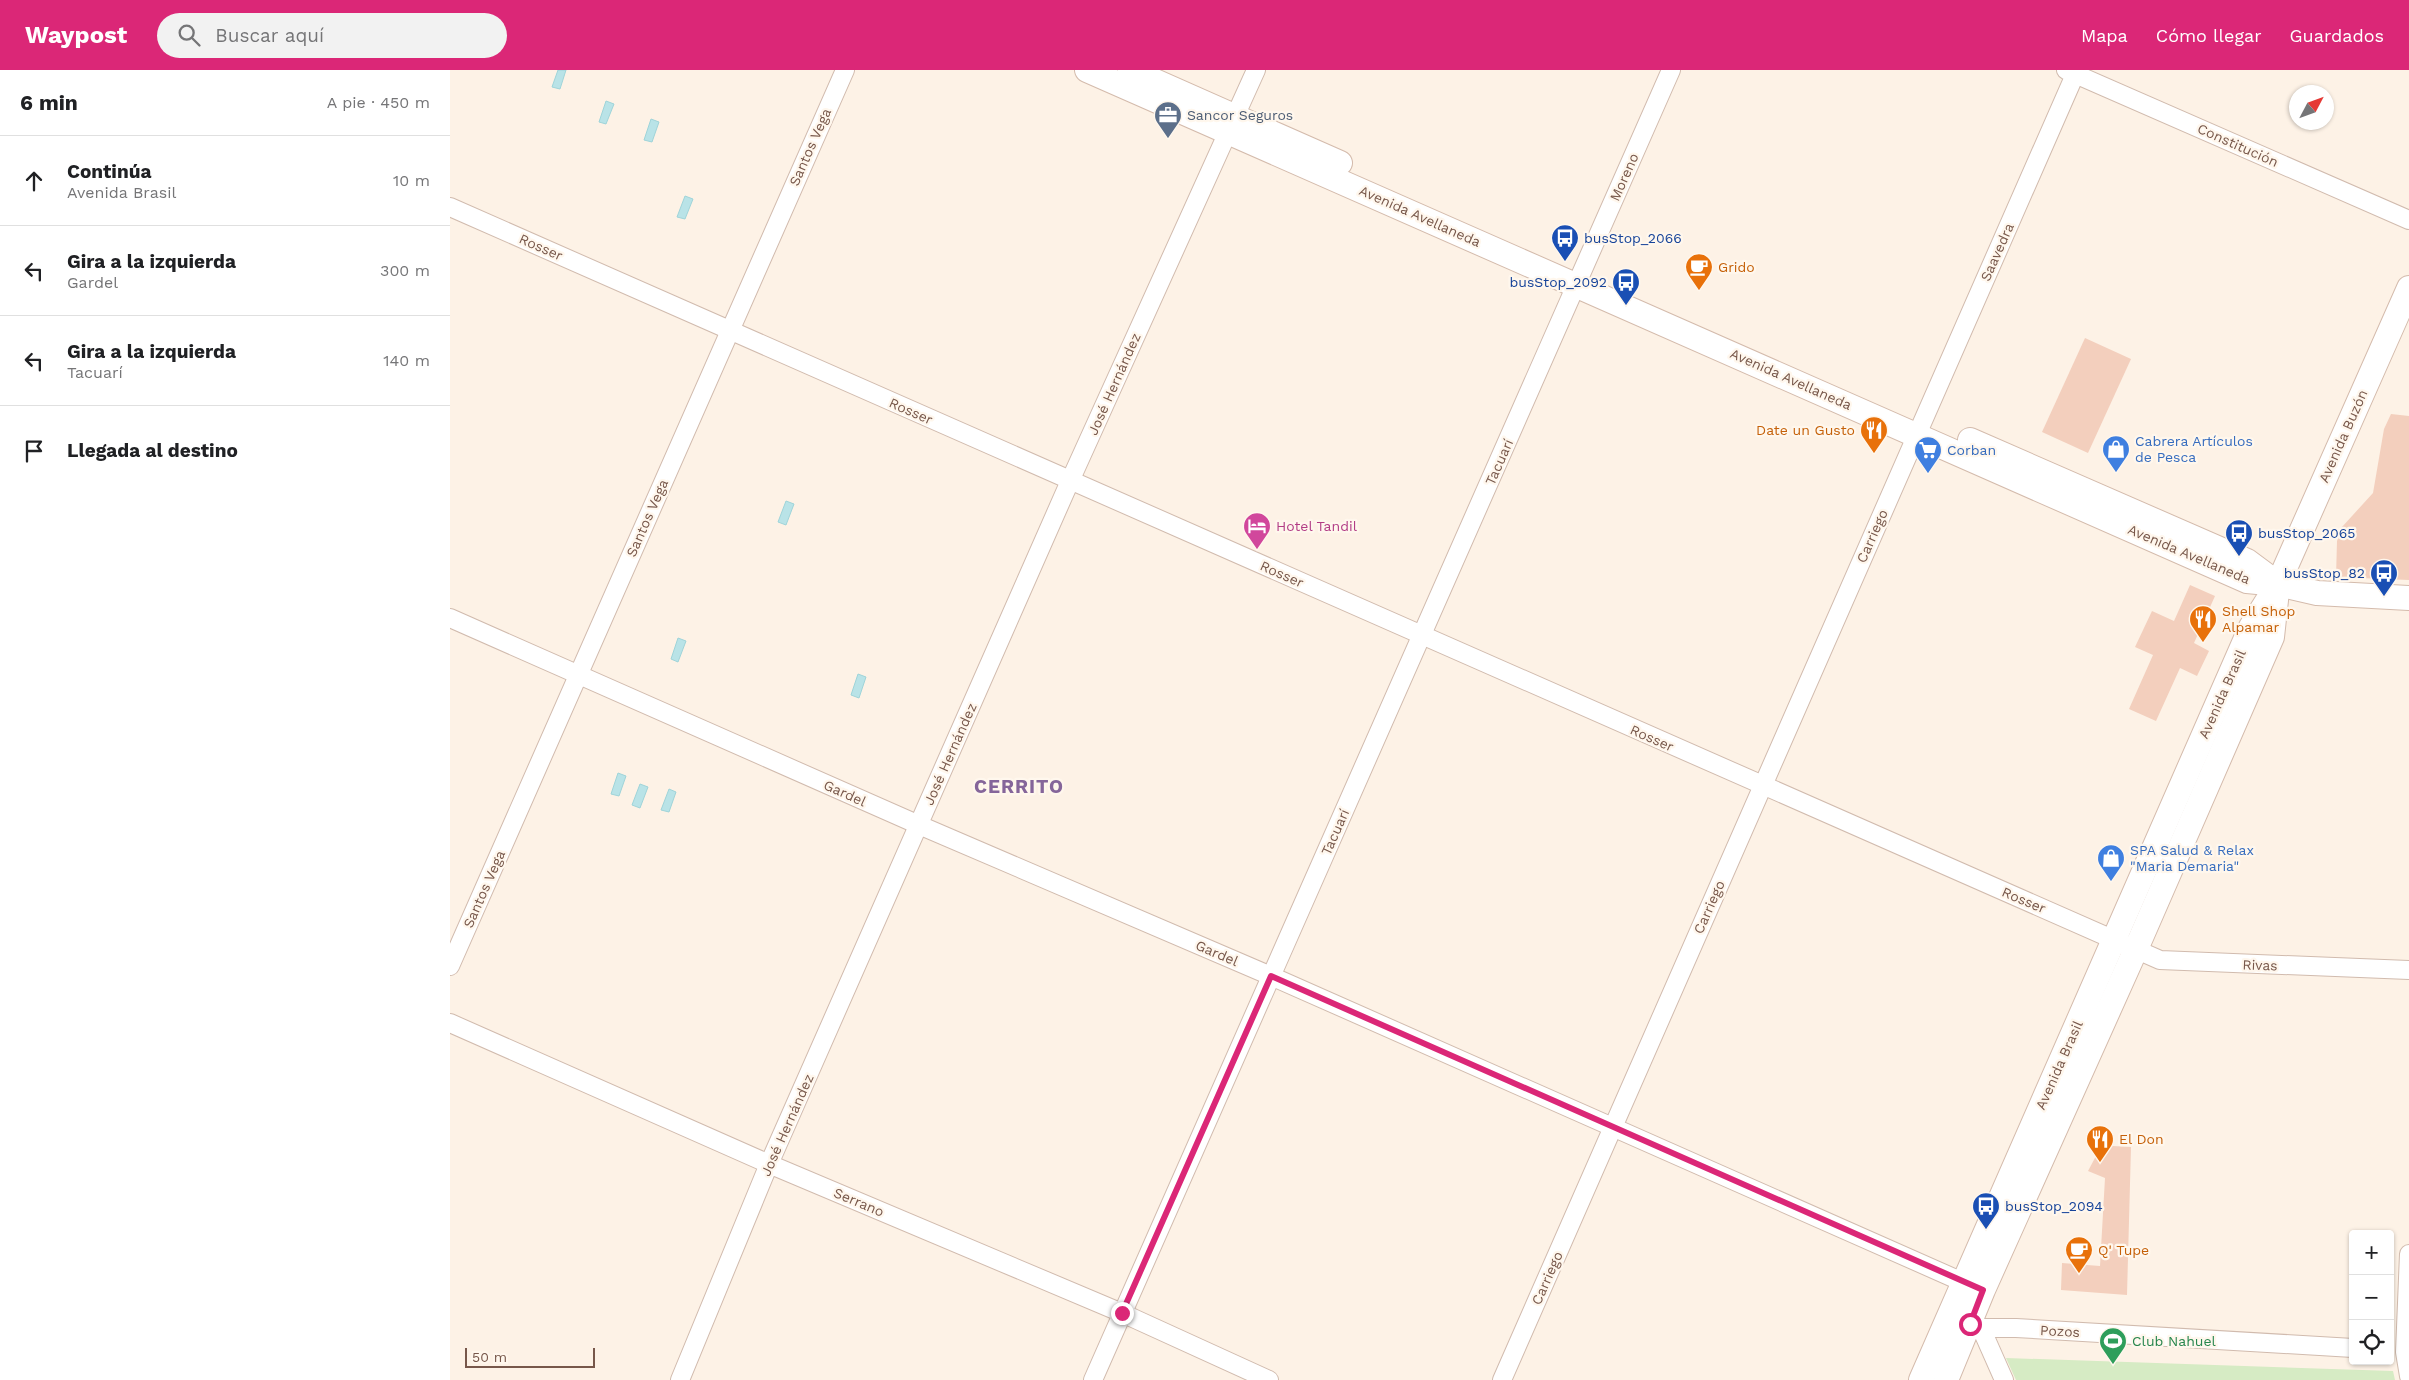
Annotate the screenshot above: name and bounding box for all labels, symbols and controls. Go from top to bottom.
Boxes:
search box [157,13,507,58]
text: Waypost [25,21,127,49]
icon: search [175,21,203,49]
text: Buscar aquí [215,24,324,47]
text: Mapa [2081,25,2128,46]
text: Cómo llegar [2156,25,2262,46]
text: Guardados [2290,25,2384,46]
north arrow [2289,85,2334,130]
text: 6 min [20,90,78,115]
text: A pie · 450 m [327,93,430,112]
office icon: Sancor Seguros [1153,100,1183,139]
street label: Santos Vega [786,106,834,188]
place label: Sancor Seguros [1187,107,1293,123]
street label: Constitución [2195,120,2281,170]
street label: Moreno [1606,151,1642,203]
text: Continúa [67,160,151,183]
icon: ahead [20,167,48,195]
text: 10 m [393,171,430,190]
street label: Avenida Avellaneda [1357,182,1483,250]
text: Avenida Brasil [67,183,176,202]
street label: Saavedra [1977,220,2017,284]
bus stop icon: busStop_2066 [1550,223,1580,262]
street label: Rosser [517,230,566,264]
place label: busStop_2066 [1584,230,1682,246]
text: Gira a la izquierda [67,250,236,273]
cafe icon: Grido [1684,252,1714,291]
icon: left [20,257,48,285]
place label: Grido [1718,259,1755,275]
text: 300 m [380,261,430,280]
bus stop icon: busStop_2092 [1611,267,1641,306]
text: Gardel [67,273,118,292]
place label: busStop_2092 [1510,274,1607,290]
street label: José Hernández [1084,331,1144,437]
text: Gira a la izquierda [67,340,236,363]
street label: Avenida Avellaneda [1728,345,1854,413]
icon: left [20,347,48,375]
text: 140 m [383,351,430,370]
text: Tacuarí [67,363,123,382]
street label: Avenida Buzón [2315,387,2371,485]
street label: Rosser [887,394,936,428]
restaurant icon: Date un Gusto [1859,415,1889,454]
place label: Date un Gusto [1756,422,1855,438]
place label: Cabrera Artículos de Pesca [2135,433,2253,465]
shop icon: Cabrera Artículos de Pesca [2101,434,2131,473]
supermarket icon: Corban [1913,435,1943,474]
street label: Tacuarí [1482,436,1516,488]
icon: arrive [20,437,48,465]
text: Llegada al destino [67,439,238,462]
place label: Corban [1947,442,1996,458]
street label: Santos Vega [623,477,671,559]
street label: Carriego [1853,507,1891,565]
hotel icon: Hotel Tandil [1242,511,1272,550]
place label: Hotel Tandil [1276,518,1358,534]
bus stop icon: busStop_2065 [2224,518,2254,557]
street label: Avenida Avellaneda [2125,521,2253,587]
place label: busStop_2065 [2258,525,2355,541]
street label: Rosser [1258,557,1307,591]
bus stop icon: busStop_82 [2369,558,2399,597]
place label: busStop_82 [2284,565,2365,581]
place label: Shell Shop Alpamar [2222,603,2295,635]
restaurant icon: Shell Shop Alpamar [2188,604,2218,643]
street label: Avenida Brasil [2195,646,2249,741]
street label: José Hernández [920,701,980,807]
street label: Rosser [1628,721,1677,755]
district label: CERRITO [974,775,1064,798]
street label: Gardel [821,777,869,810]
street label: Tacuarí [1318,806,1352,858]
place label: SPA Salud & Relax "Maria Demaria" [2130,842,2254,874]
shop icon: SPA Salud & Relax "Maria Demaria" [2096,843,2126,882]
street label: Santos Vega [460,848,508,930]
street label: Carriego [1690,878,1728,936]
street label: Rosser [2000,884,2049,916]
street label: Gardel [1193,937,1241,969]
street label: Rivas [2242,956,2278,974]
street label: Avenida Brasil [2032,1017,2086,1112]
street label: José Hernández [757,1072,817,1178]
restaurant icon: El Don [2085,1124,2115,1163]
place label: El Don [2119,1131,2164,1147]
street label: Serrano [831,1184,887,1220]
bus stop icon: busStop_2094 [1971,1191,2001,1230]
place label: busStop_2094 [2005,1198,2103,1214]
map controls [2349,1230,2394,1365]
button: + [2349,1230,2394,1275]
cafe icon: Q' Tupe [2064,1235,2094,1274]
place label: Q' Tupe [2098,1242,2149,1258]
street label: Carriego [1528,1249,1566,1307]
button: − [2349,1275,2394,1320]
route end [1111,1302,1134,1325]
route start [1959,1313,1982,1336]
button: locate [2349,1320,2394,1365]
street label: Pozos [2040,1322,2080,1340]
sports icon: Club Nahuel [2098,1326,2128,1365]
place label: Club Nahuel [2132,1333,2217,1349]
scale bar [465,1345,595,1368]
text: 50 m [472,1349,507,1365]

